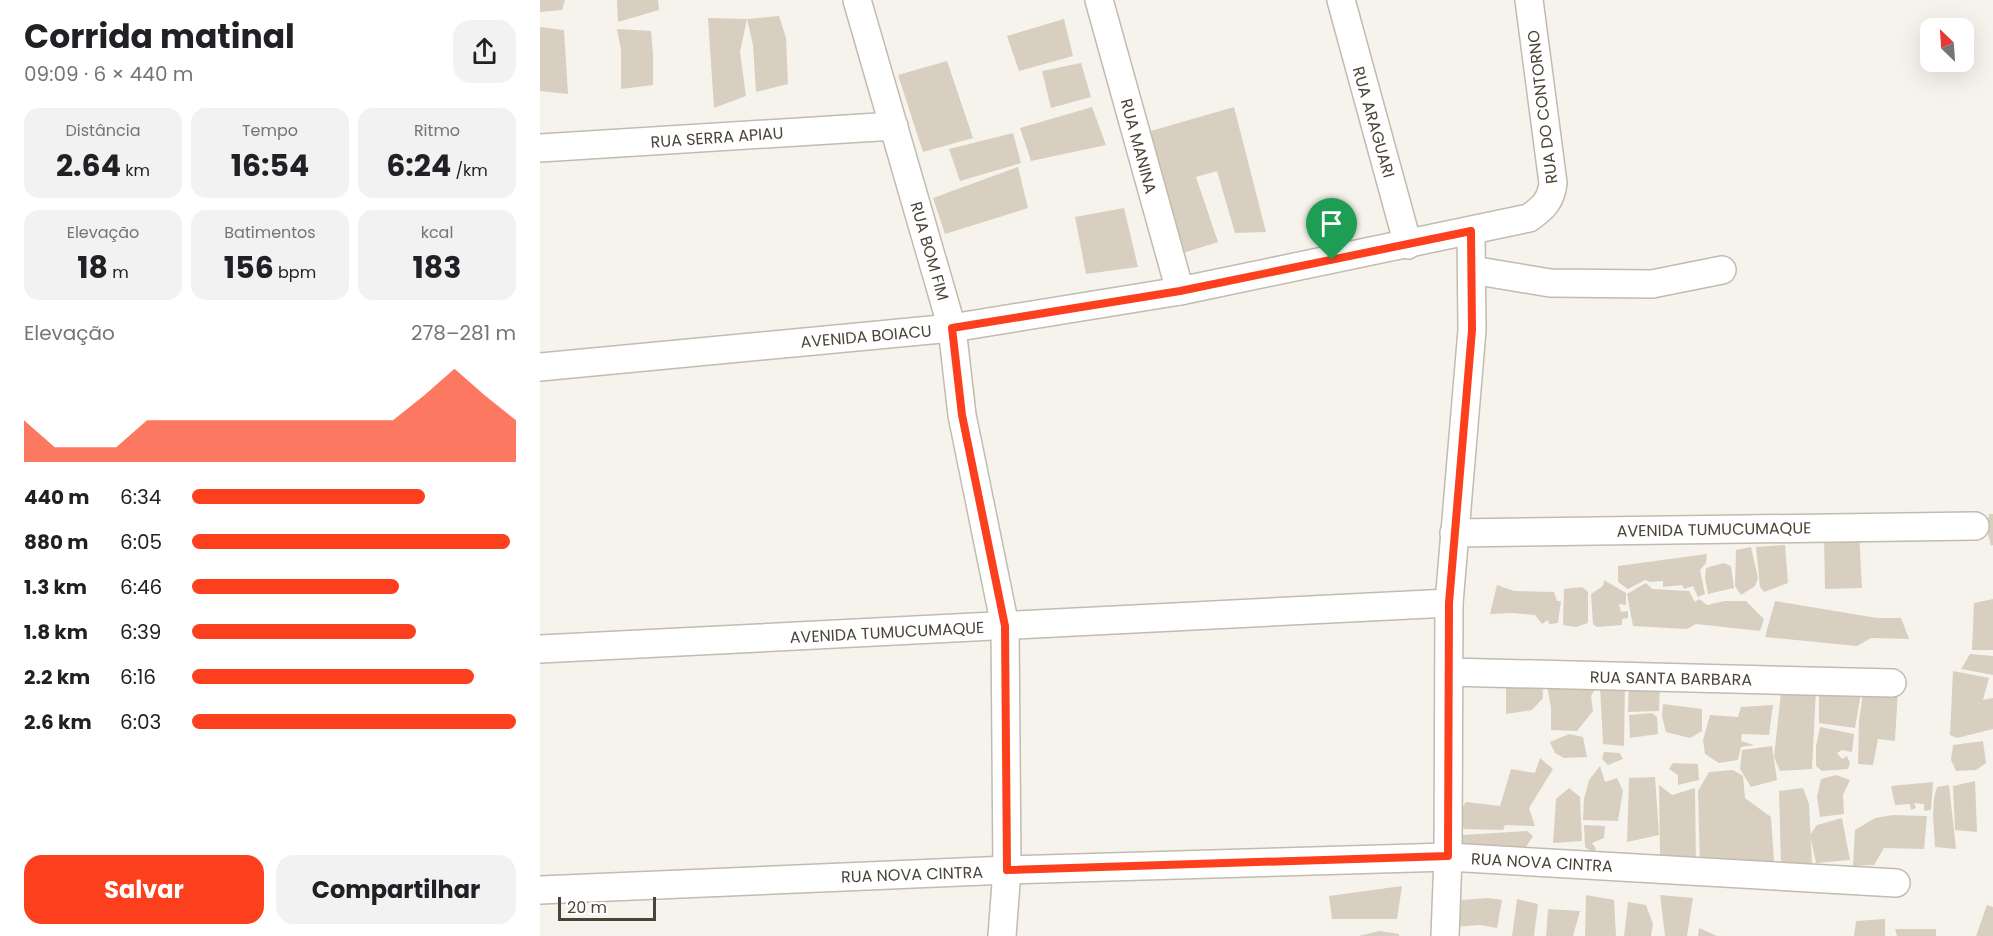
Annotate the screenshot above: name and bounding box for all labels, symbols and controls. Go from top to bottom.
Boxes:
text: Corrida matinal [24,13,295,60]
north arrow [1920,18,1974,72]
map controls [1920,18,1974,72]
button: share [453,20,516,83]
street label: RUA DO CONTORNO [1522,29,1563,185]
text: 09:09 · 6 × 440 m [24,60,193,88]
street label: RUA ARAGUARI [1347,64,1400,180]
street label: RUA MANINA [1115,96,1162,196]
text: Distância [66,119,140,142]
text: Tempo [242,119,298,142]
text: Ritmo [414,119,460,142]
street label: RUA SERRA APIAU [650,121,784,154]
text: 2.64 [56,144,121,187]
text: 16:54 [231,144,309,187]
text: 6:24 [386,144,451,187]
text: km [121,159,150,182]
text: /km [451,159,488,182]
pin [1306,198,1357,260]
street label: RUA BOM FIM [904,199,955,303]
icon: arrive [1315,207,1348,240]
text: Elevação [67,221,139,244]
text: Batimentos [224,221,316,244]
text: kcal [421,221,453,244]
text: 18 [77,246,108,289]
text: 156 [224,246,274,289]
text: 183 [413,246,461,289]
text: m [108,261,129,284]
text: bpm [274,261,316,284]
text: Elevação [24,319,115,347]
text: 278–281 m [411,319,516,347]
street label: AVENIDA BOIACU [799,319,933,354]
text: 440 m [24,483,90,511]
text: 6:34 [120,483,161,511]
street label: AVENIDA TUMUCUMAQUE [1616,516,1812,543]
text: 880 m [24,528,88,556]
text: 6:05 [120,528,162,556]
text: 1.3 km [24,573,87,601]
text: 6:46 [120,573,162,601]
street label: AVENIDA TUMUCUMAQUE [789,616,985,649]
text: 1.8 km [24,618,88,646]
text: 6:39 [120,618,161,646]
text: 2.2 km [24,663,90,691]
text: 6:16 [120,663,156,691]
street label: RUA SANTA BARBARA [1590,666,1752,691]
text: 2.6 km [24,708,92,736]
text: 6:03 [120,708,161,736]
street label: RUA NOVA CINTRA [1470,847,1614,878]
button: Salvar [24,855,264,924]
button: Compartilhar [276,855,516,924]
street label: RUA NOVA CINTRA [841,861,984,888]
scale bar [558,894,656,922]
text: 20 m [567,896,607,919]

